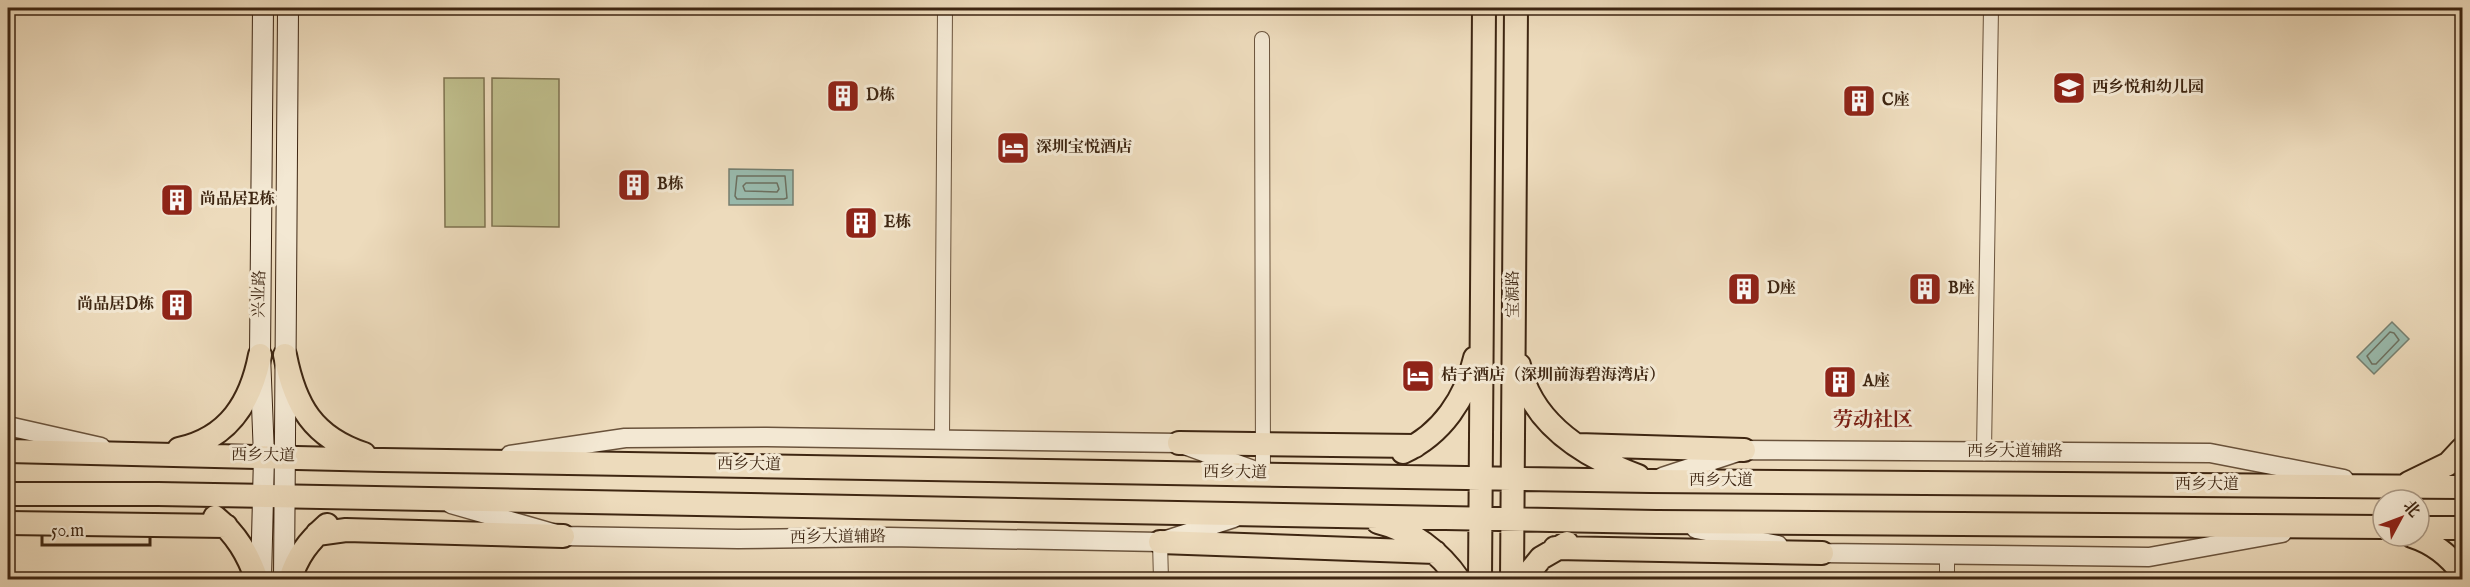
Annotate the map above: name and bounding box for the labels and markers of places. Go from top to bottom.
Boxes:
school or university icon: 西乡悦和幼儿园 [2051,70,2087,106]
building icon: D栋 [825,78,861,114]
place label: 西乡悦和幼儿园 [2092,78,2204,98]
building icon: C座 [1841,83,1877,119]
place label: D栋 [866,86,895,106]
place label: C座 [1882,90,1909,111]
hotel icon: 深圳宝悦酒店 [995,130,1031,166]
place label: 深圳宝悦酒店 [1036,137,1132,158]
building icon: B栋 [616,167,652,203]
place label: B栋 [657,175,684,195]
building icon: 尚品居E栋 [159,182,195,218]
place label: 尚品居E栋 [200,190,275,210]
building icon: E栋 [843,205,879,241]
place label: E栋 [884,213,911,233]
building icon: D座 [1726,271,1762,307]
building icon: B座 [1907,271,1943,307]
place label: D座 [1767,278,1796,299]
place label: B座 [1948,278,1975,299]
building icon: 尚品居D栋 [159,287,195,323]
place label: 尚品居D栋 [77,295,154,315]
hotel icon: 桔子酒店（深圳前海碧海湾店） [1400,358,1436,394]
building icon: A座 [1822,364,1858,400]
place label: 桔子酒店（深圳前海碧海湾店） [1441,365,1665,386]
place label: A座 [1862,371,1890,392]

